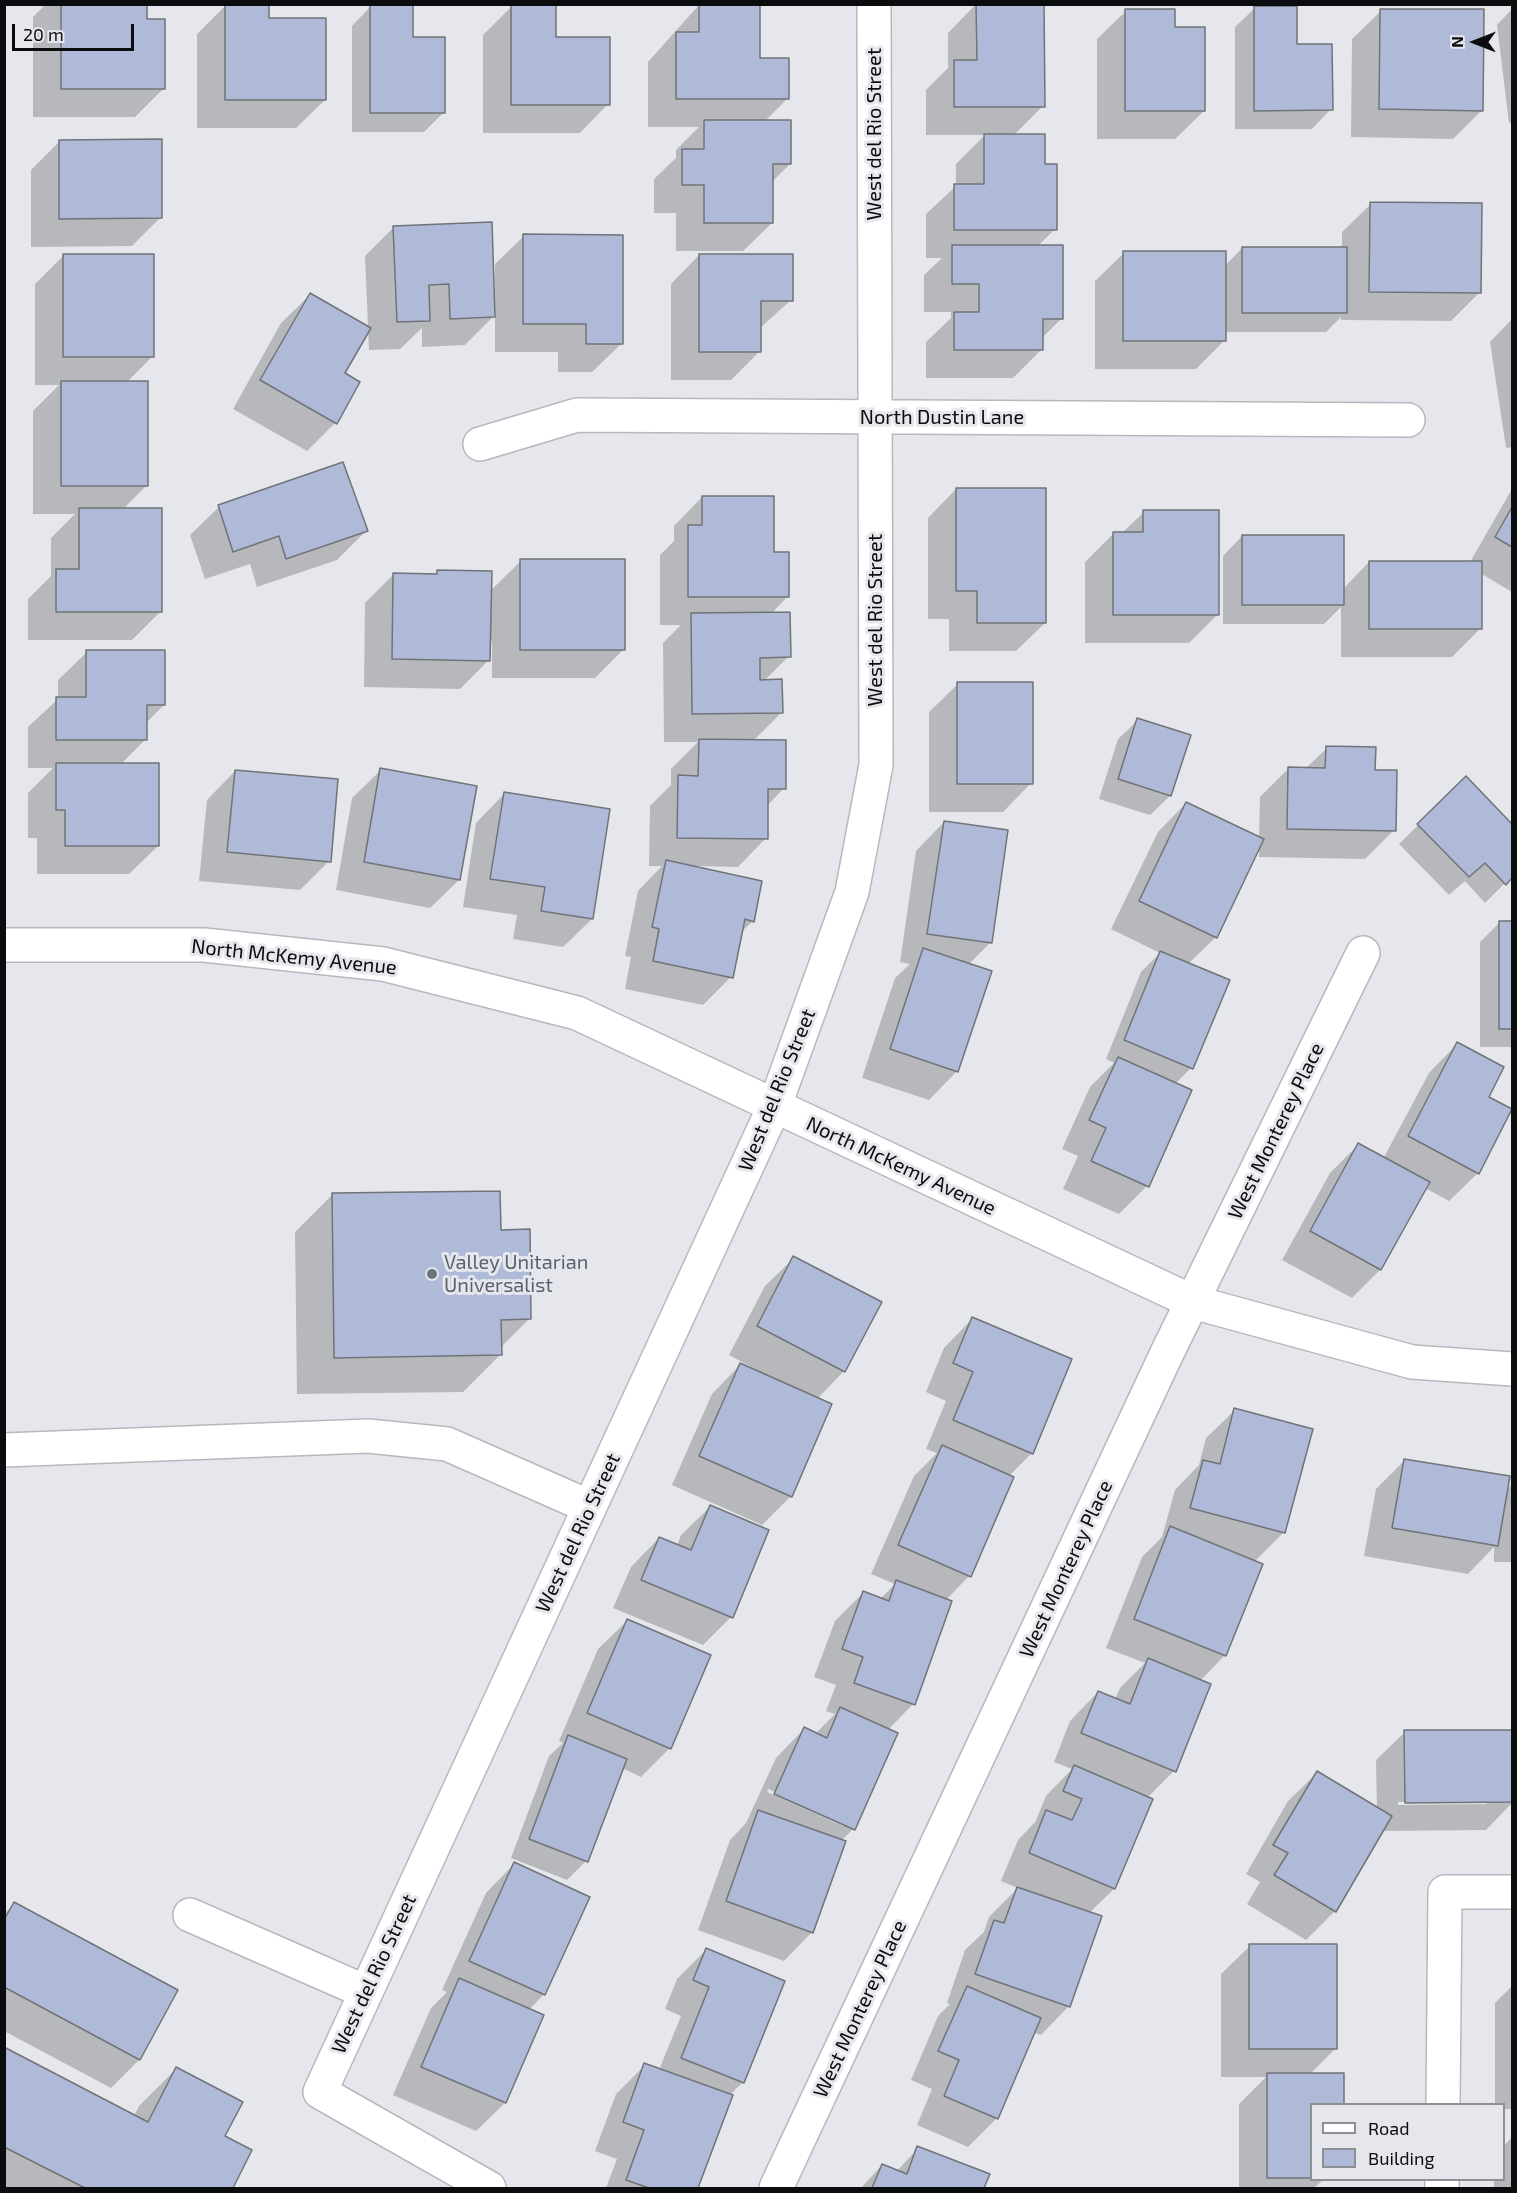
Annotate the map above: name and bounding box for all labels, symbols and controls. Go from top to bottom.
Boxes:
scale bar [15,12,136,50]
north arrow [1445,12,1505,72]
text: 20 m [23,23,64,45]
text: N [1447,36,1466,48]
street label: West del Rio Street [862,48,886,220]
street label: North Dustin Lane [860,405,1024,429]
street label: West del Rio Street [863,534,887,706]
street label: North McKemy Avenue [190,934,398,980]
street label: West del Rio Street [733,1005,821,1175]
street label: West Monterey Place [1223,1039,1329,1223]
street label: North McKemy Avenue [802,1112,1000,1220]
place label: Valley Unitarian Universalist [444,1250,588,1297]
marker: Valley Unitarian Universalist [425,1267,439,1281]
street label: West del Rio Street [531,1450,625,1616]
street label: West Monterey Place [1014,1476,1118,1662]
street label: West del Rio Street [327,1891,421,2057]
street label: West Monterey Place [808,1916,912,2102]
legend [1310,2103,1505,2181]
text: Road [1368,2117,1409,2139]
text: Building [1368,2147,1435,2169]

